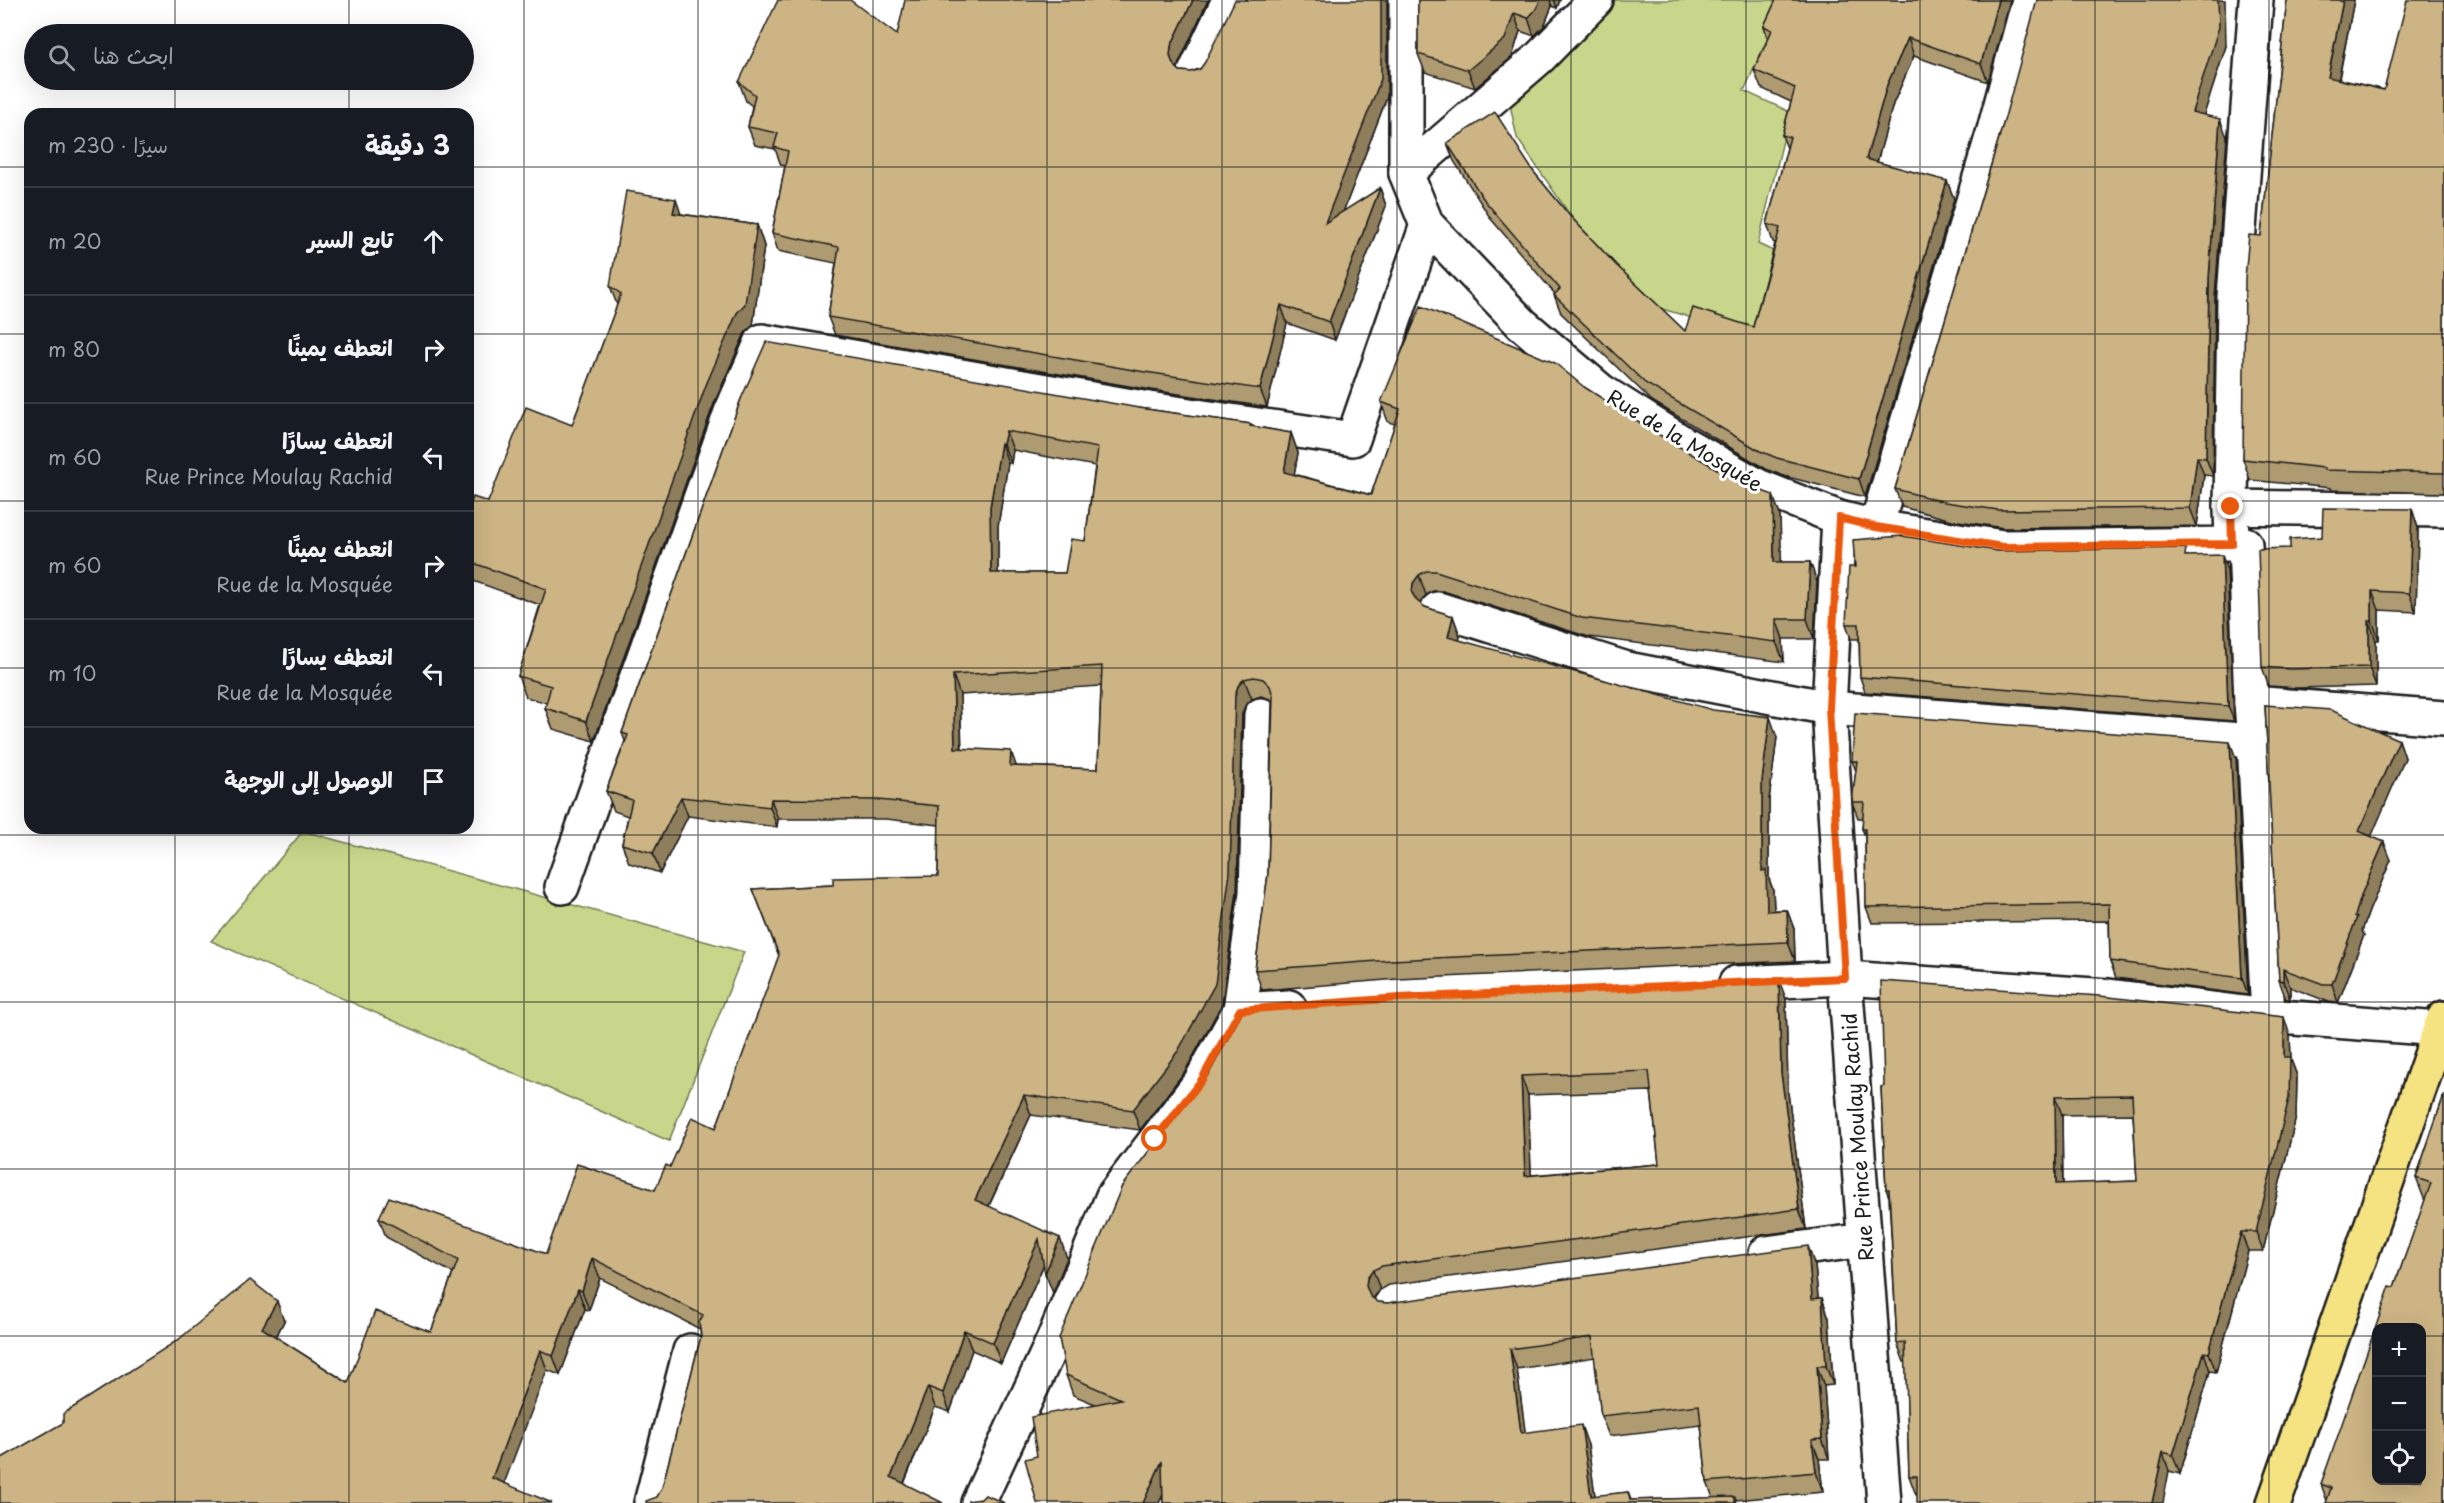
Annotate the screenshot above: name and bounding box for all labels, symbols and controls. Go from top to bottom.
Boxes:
search box [24,24,474,90]
text: ابحث هنا [93,38,174,71]
icon: search [45,41,78,74]
text: 3 دقيقة [365,125,450,164]
text: سيرًا · 230 m [48,130,168,160]
text: تابع السير [308,222,393,255]
icon: ahead [417,225,450,258]
text: 20 m [48,226,101,256]
text: انعطف يمينًا [288,330,393,363]
icon: right [417,333,450,366]
text: 80 m [48,334,100,364]
street label: Rue de la Mosquée [1602,382,1769,498]
text: انعطف يسارًا [282,423,393,456]
icon: left [417,441,450,474]
text: 60 m [48,442,101,472]
text: Rue Prince Moulay Rachid [144,461,393,491]
route end [2217,493,2243,519]
text: انعطف يمينًا [288,531,393,564]
icon: right [417,549,450,582]
text: 60 m [48,550,101,580]
text: Rue de la Mosquée [216,569,393,599]
text: انعطف يسارًا [282,639,393,672]
icon: left [417,657,450,690]
text: 10 m [48,658,96,688]
text: Rue de la Mosquée [216,677,393,707]
text: الوصول إلى الوجهة [224,762,393,795]
icon: arrive [417,765,450,798]
street label: Rue Prince Moulay Rachid [1833,1012,1881,1262]
route start [1141,1125,1167,1151]
map controls [2372,1323,2426,1485]
button: + [2372,1323,2426,1377]
button: − [2372,1377,2426,1431]
button: locate [2372,1431,2426,1485]

